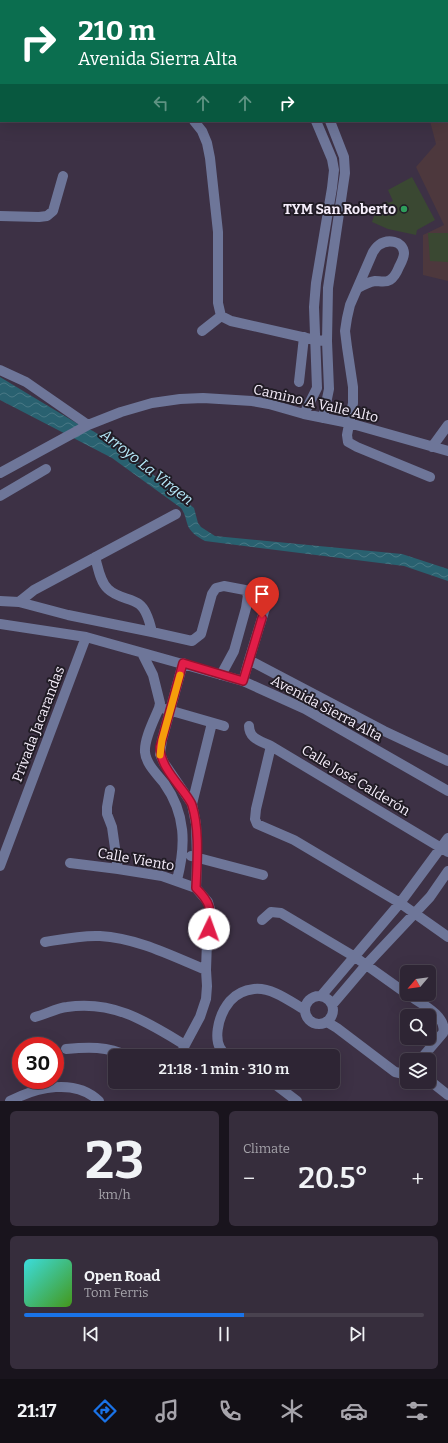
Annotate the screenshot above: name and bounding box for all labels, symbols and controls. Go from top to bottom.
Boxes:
text: 210 m [78,14,155,47]
icon: right [12,16,64,68]
text: Avenida Sierra Alta [78,48,237,70]
icon: left [150,92,172,114]
icon: ahead [192,92,214,114]
icon: ahead [234,92,256,114]
icon: right [276,92,298,114]
place label: TYM San Roberto [283,201,396,218]
marker: TYM San Roberto [399,204,409,214]
street label: Camino A Valle Alto [252,381,380,426]
water label: Arroyo La Virgen [96,425,197,509]
pin [245,577,279,618]
icon: arrive [251,583,273,605]
street label: Privada Jacarandas [9,664,68,785]
street label: Avenida Sierra Alta [268,672,386,745]
street label: Calle José Calderón [298,741,413,820]
street label: Calle Viento [96,844,176,875]
position arrow [188,908,230,950]
north arrow [400,965,436,1001]
map controls [400,965,436,1089]
button: search [400,1009,436,1045]
speed limit sign: 30 [12,1037,64,1089]
button: layers [400,1053,436,1089]
text: 21:18 · 1 min · 310 m [159,1060,289,1078]
text: 23 [85,1129,144,1192]
text: Climate [243,1141,290,1156]
text: 20.5° [298,1160,368,1196]
text: − [243,1165,255,1192]
text: + [411,1165,424,1192]
text: km/h [98,1187,131,1202]
text: Open Road [84,1267,160,1285]
text: Tom Ferris [84,1285,148,1300]
icon: previous [80,1323,102,1345]
icon: pause [213,1323,235,1345]
icon: next [346,1323,368,1345]
icon: directions [91,1397,119,1425]
icon: music [153,1397,181,1425]
icon: phone [216,1397,244,1425]
icon: climate [278,1397,306,1425]
icon: car [340,1397,368,1425]
icon: filters [403,1397,431,1425]
text: 21:17 [17,1400,57,1422]

